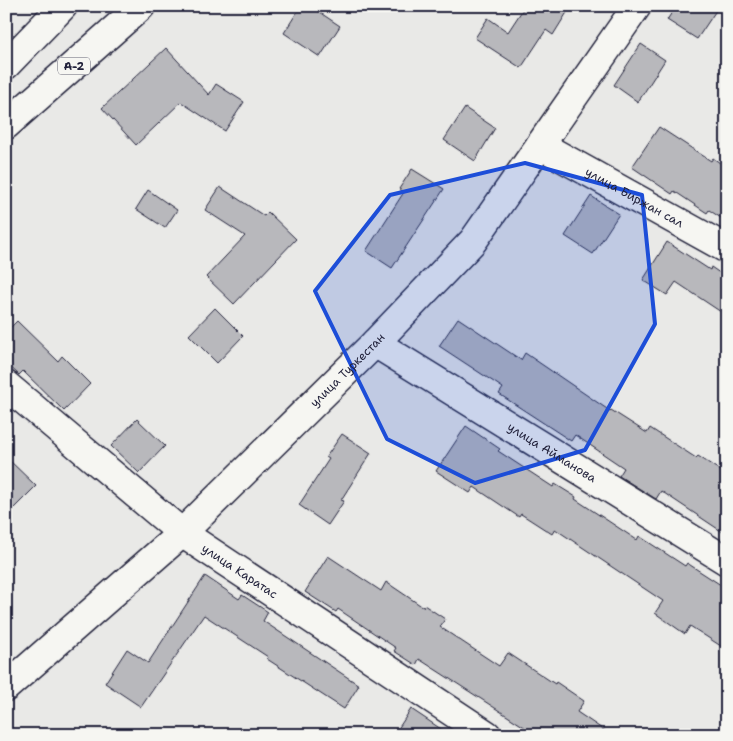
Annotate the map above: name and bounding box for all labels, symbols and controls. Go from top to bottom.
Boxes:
road number: A-2 [58,58,90,74]
street label: улица Биржан сал [582,164,687,231]
street label: улица Туркестан [307,330,388,411]
street label: улица Айманова [504,419,600,486]
street label: улица Каратас [198,540,281,602]

